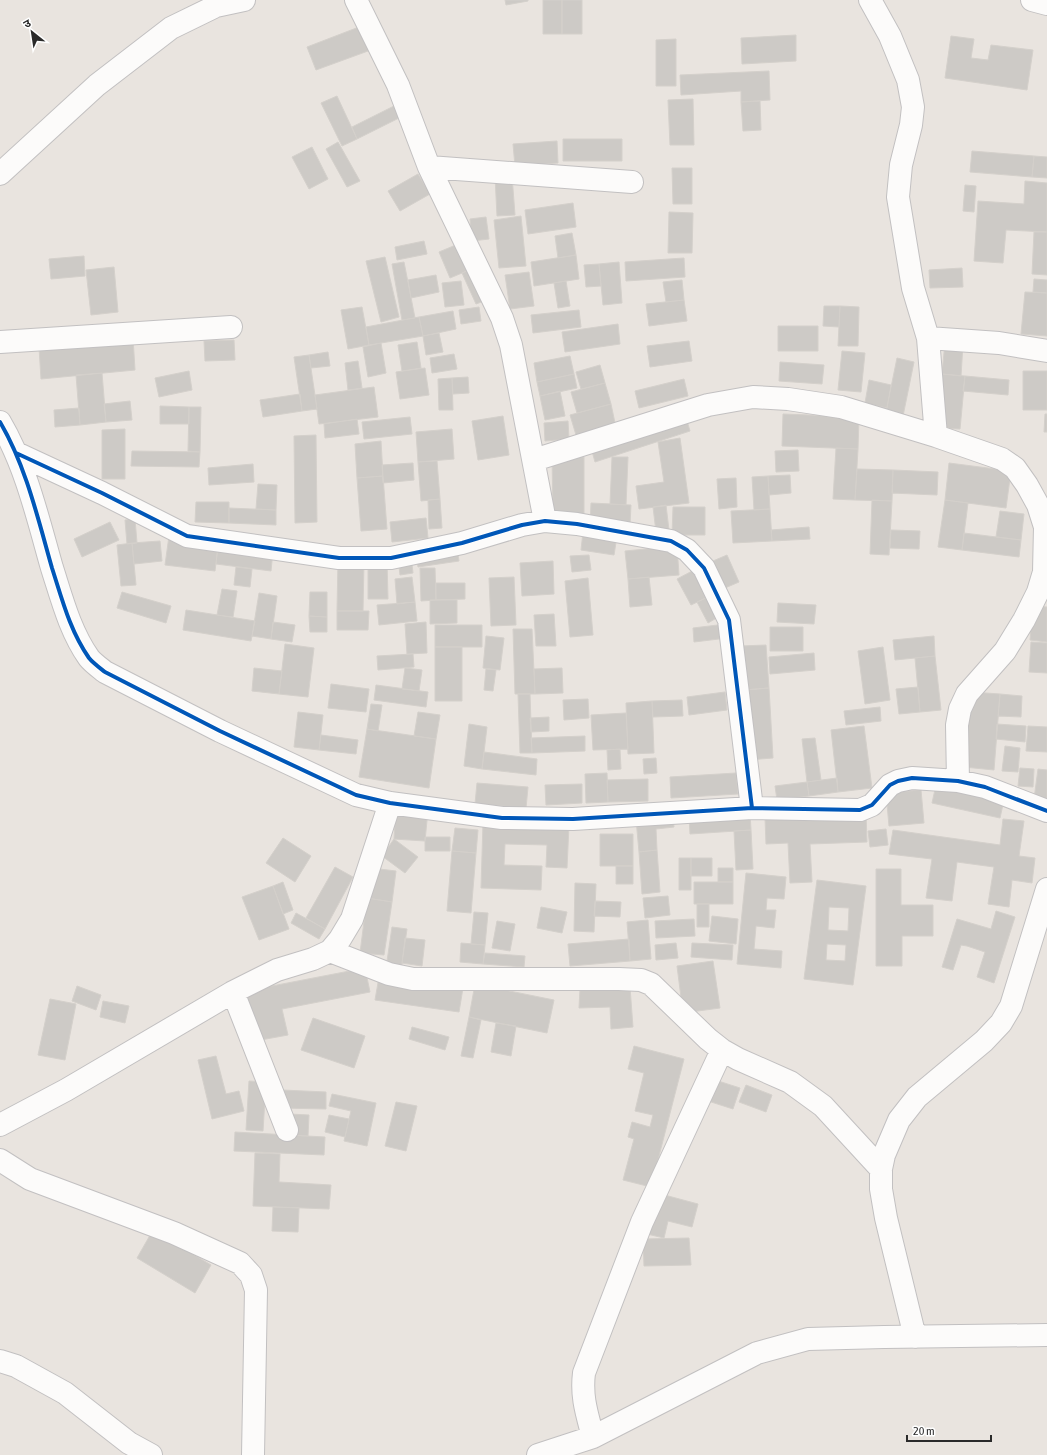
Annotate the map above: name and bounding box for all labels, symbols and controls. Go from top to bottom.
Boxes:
north arrow [12,12,52,52]
text: उ [21,16,33,30]
scale bar [907,1417,991,1443]
text: 20 m [913,1424,935,1438]

